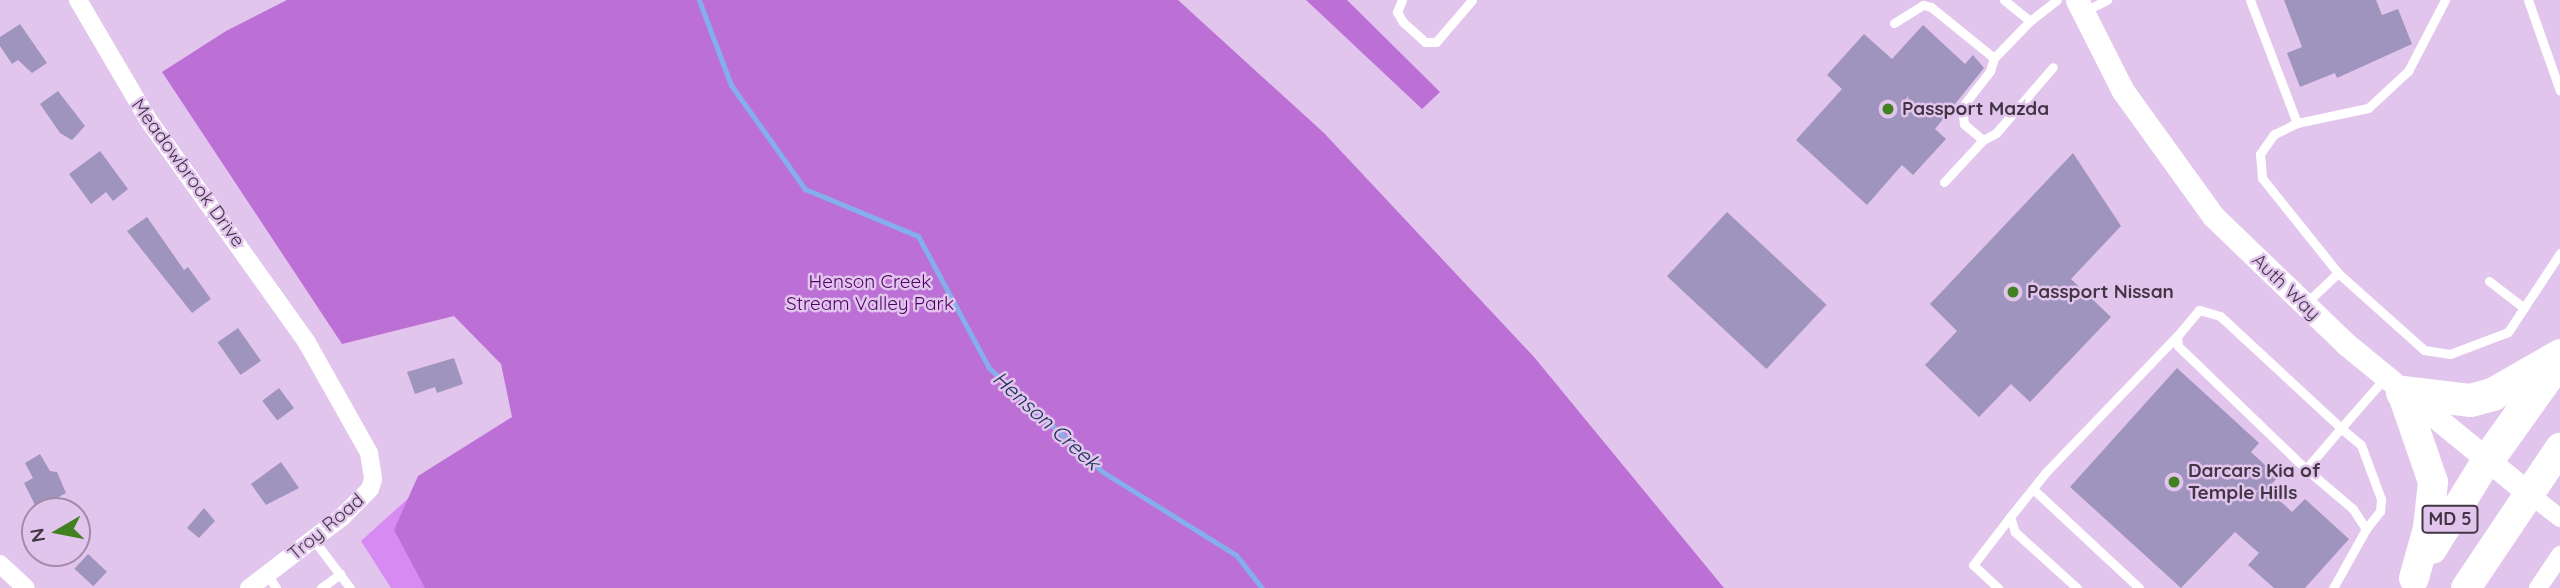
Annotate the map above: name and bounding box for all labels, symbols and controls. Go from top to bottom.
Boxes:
street label: Meadowbrook Drive [127,94,249,252]
place label: Passport Mazda [1902,98,2049,120]
marker: Passport Mazda [1880,101,1896,117]
street label: Auth Way [2247,249,2325,325]
park label: Henson Creek Stream Valley Park [786,271,954,315]
place label: Passport Nissan [2027,281,2174,303]
marker: Passport Nissan [2005,284,2021,300]
water label: Henson Creek [988,365,1106,475]
place label: Darcars Kia of Temple Hills [2188,460,2320,504]
marker: Darcars Kia of Temple Hills [2166,474,2182,490]
street label: Troy Road [284,489,368,565]
north arrow [21,497,91,567]
road number: MD 5 [2420,504,2480,534]
text: N [24,526,50,544]

